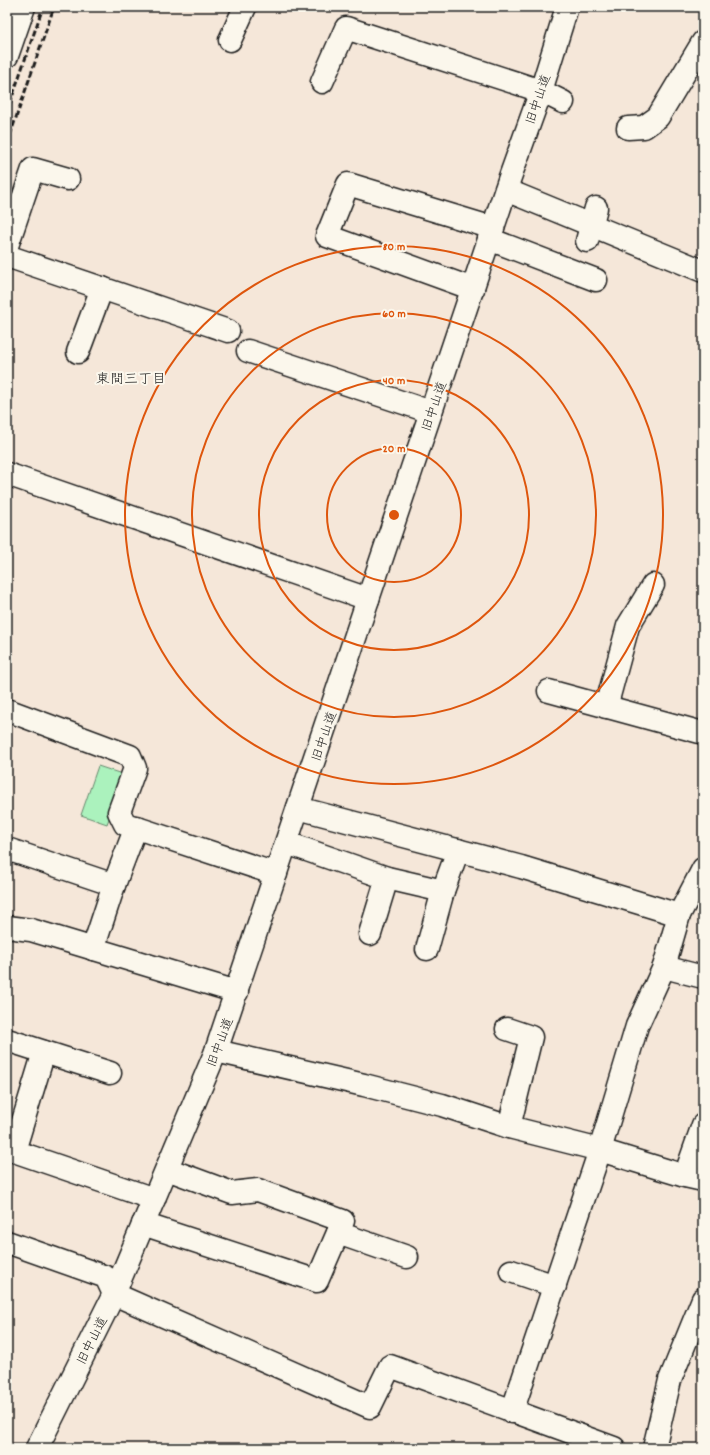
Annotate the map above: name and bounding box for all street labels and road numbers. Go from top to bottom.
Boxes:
street label: 旧中山道 [522,72,557,127]
street label: 旧中山道 [418,379,453,434]
street label: 旧中山道 [308,709,343,764]
street label: 旧中山道 [203,1015,240,1071]
street label: 旧中山道 [73,1314,113,1369]

